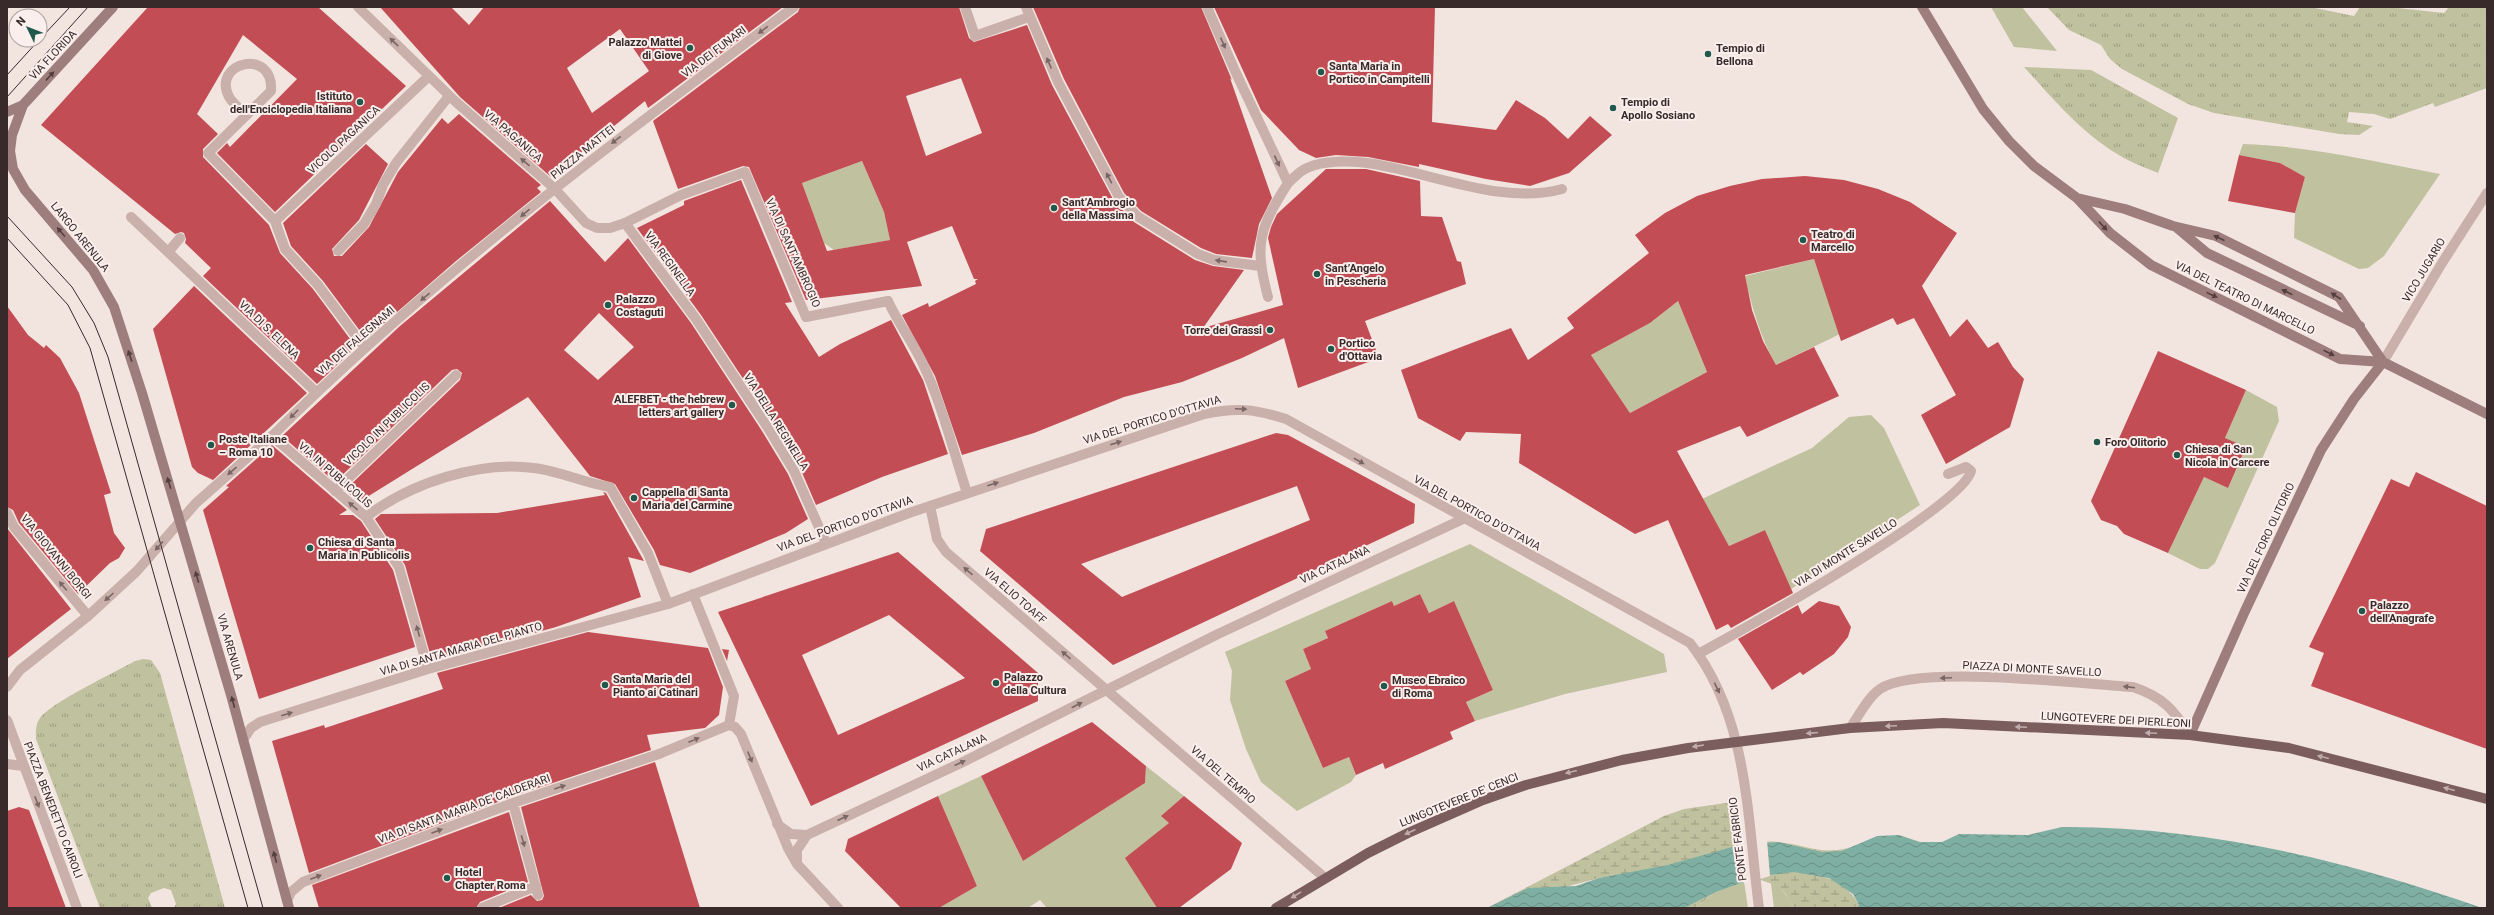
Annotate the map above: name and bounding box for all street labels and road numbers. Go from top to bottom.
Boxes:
street label: VIA DEI FUNARI [679,24,749,80]
street label: VIA FLORIDA [27,27,80,83]
street label: VICOLO PAGANICA [305,103,383,177]
street label: VIA PAGANICA [481,107,545,165]
street label: PIAZZA MATTEI [548,122,618,182]
street label: VIA DI SANT'AMBROGIO [763,196,823,310]
street label: LARGO ARENULA [48,199,113,275]
street label: VIA REGINELLA [642,229,698,300]
street label: VICO JUGARIO [2400,236,2448,304]
street label: VIA DEL TEATRO DI MARCELLO [2173,258,2317,338]
street label: VIA DI S. ELENA [236,298,302,363]
street label: VIA DEI FALEGNAMI [314,304,398,378]
street label: VIA DELLA REGINELLA [741,371,812,474]
street label: VICOLO IN PUBLICOLIS [341,379,433,468]
street label: VIA DEL PORTICO D'OTTAVIA [1082,393,1223,447]
street label: VIA IN PUBLICOLIS [295,439,375,511]
street label: VIA DEL PORTICO D'OTTAVIA [1411,473,1544,554]
street label: VIA DEL FORO OLITORIO [2235,481,2297,595]
street label: VIA DEL PORTICO D'OTTAVIA [775,493,915,555]
street label: VIA GIOVANNI BORGI [18,512,94,602]
street label: VIA DI MONTE SAVELLO [1792,516,1900,590]
street label: VIA CATALANA [1298,543,1373,587]
street label: VIA ELIO TOAFF [981,565,1049,627]
street label: VIA ARENULA [214,612,246,682]
street label: VIA DI SANTA MARIA DEL PIANTO [378,620,544,678]
street label: PIAZZA DI MONTE SAVELLO [1962,659,2102,679]
street label: LUNGOTEVERE DEI PIERLEONI [2041,710,2191,730]
street label: VIA CATALANA [915,731,990,775]
street label: PIAZZA BENEDETTO CAIROLI [21,740,85,880]
street label: VIA DEL TEMPIO [1188,743,1258,807]
street label: LUNGOTEVERE DE' CENCI [1398,770,1520,830]
street label: VIA DI SANTA MARIA DE' CALDERARI [376,772,552,846]
street label: PONTE FABRICIO [1726,796,1750,882]

